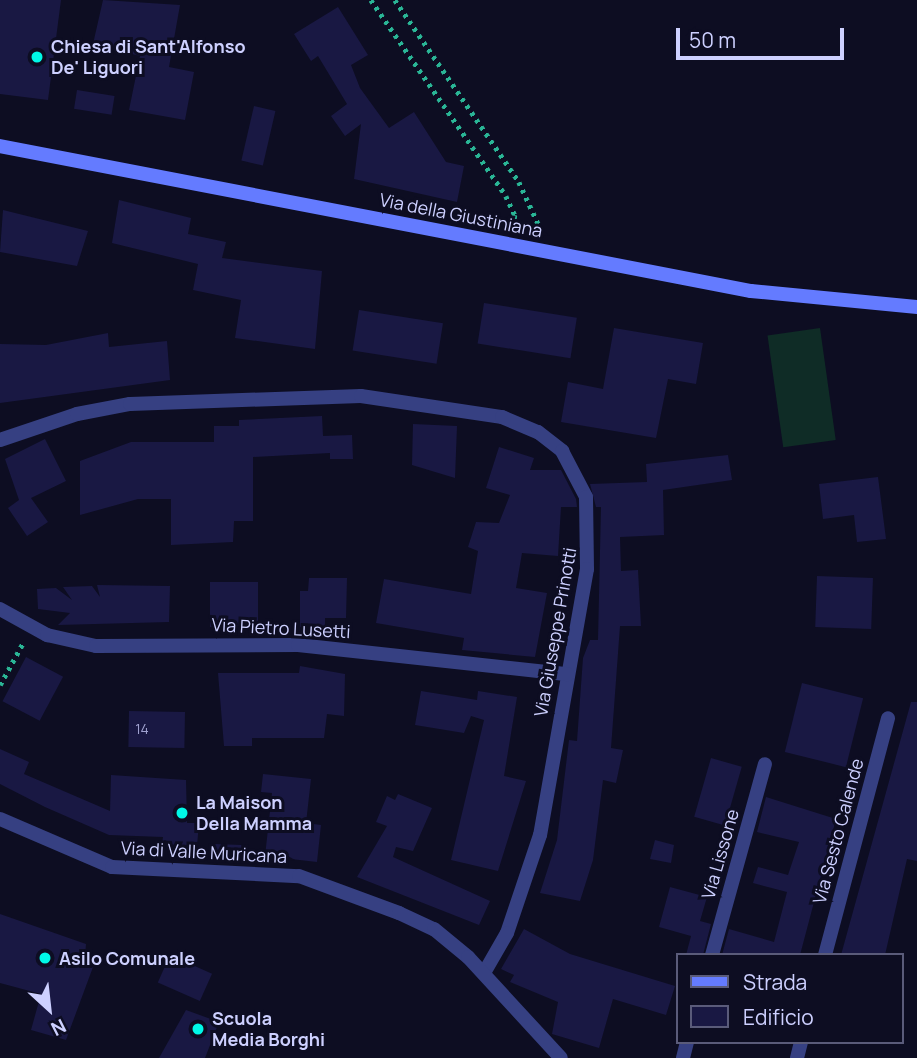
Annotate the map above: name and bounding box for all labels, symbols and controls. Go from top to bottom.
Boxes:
scale bar [679,14,847,58]
text: 50 m [689,26,736,54]
place label: Chiesa di Sant'Alfonso De' Liguori [51,36,246,78]
marker: Chiesa di Sant'Alfonso De' Liguori [29,49,45,65]
street label: Via della Giustiniana [378,189,544,241]
street label: Via Giuseppe Prinotti [529,546,581,718]
street label: Via Pietro Lusetti [211,614,351,642]
house number: 14 [135,721,149,737]
street label: Via Sesto Calende [808,756,868,906]
place label: La Maison Della Mamma [196,792,312,834]
marker: La Maison Della Mamma [174,805,190,821]
street label: Via Lissone [697,807,743,901]
street label: Via di Valle Muricana [120,837,288,867]
place label: Asilo Comunale [59,947,195,969]
marker: Asilo Comunale [37,950,53,966]
legend [676,953,903,1044]
text: Strada [743,968,807,996]
north arrow [14,974,84,1044]
text: Edificio [743,1003,814,1031]
place label: Scuola Media Borghi [212,1008,325,1050]
text: N [47,1013,71,1042]
marker: Scuola Media Borghi [190,1021,206,1037]

